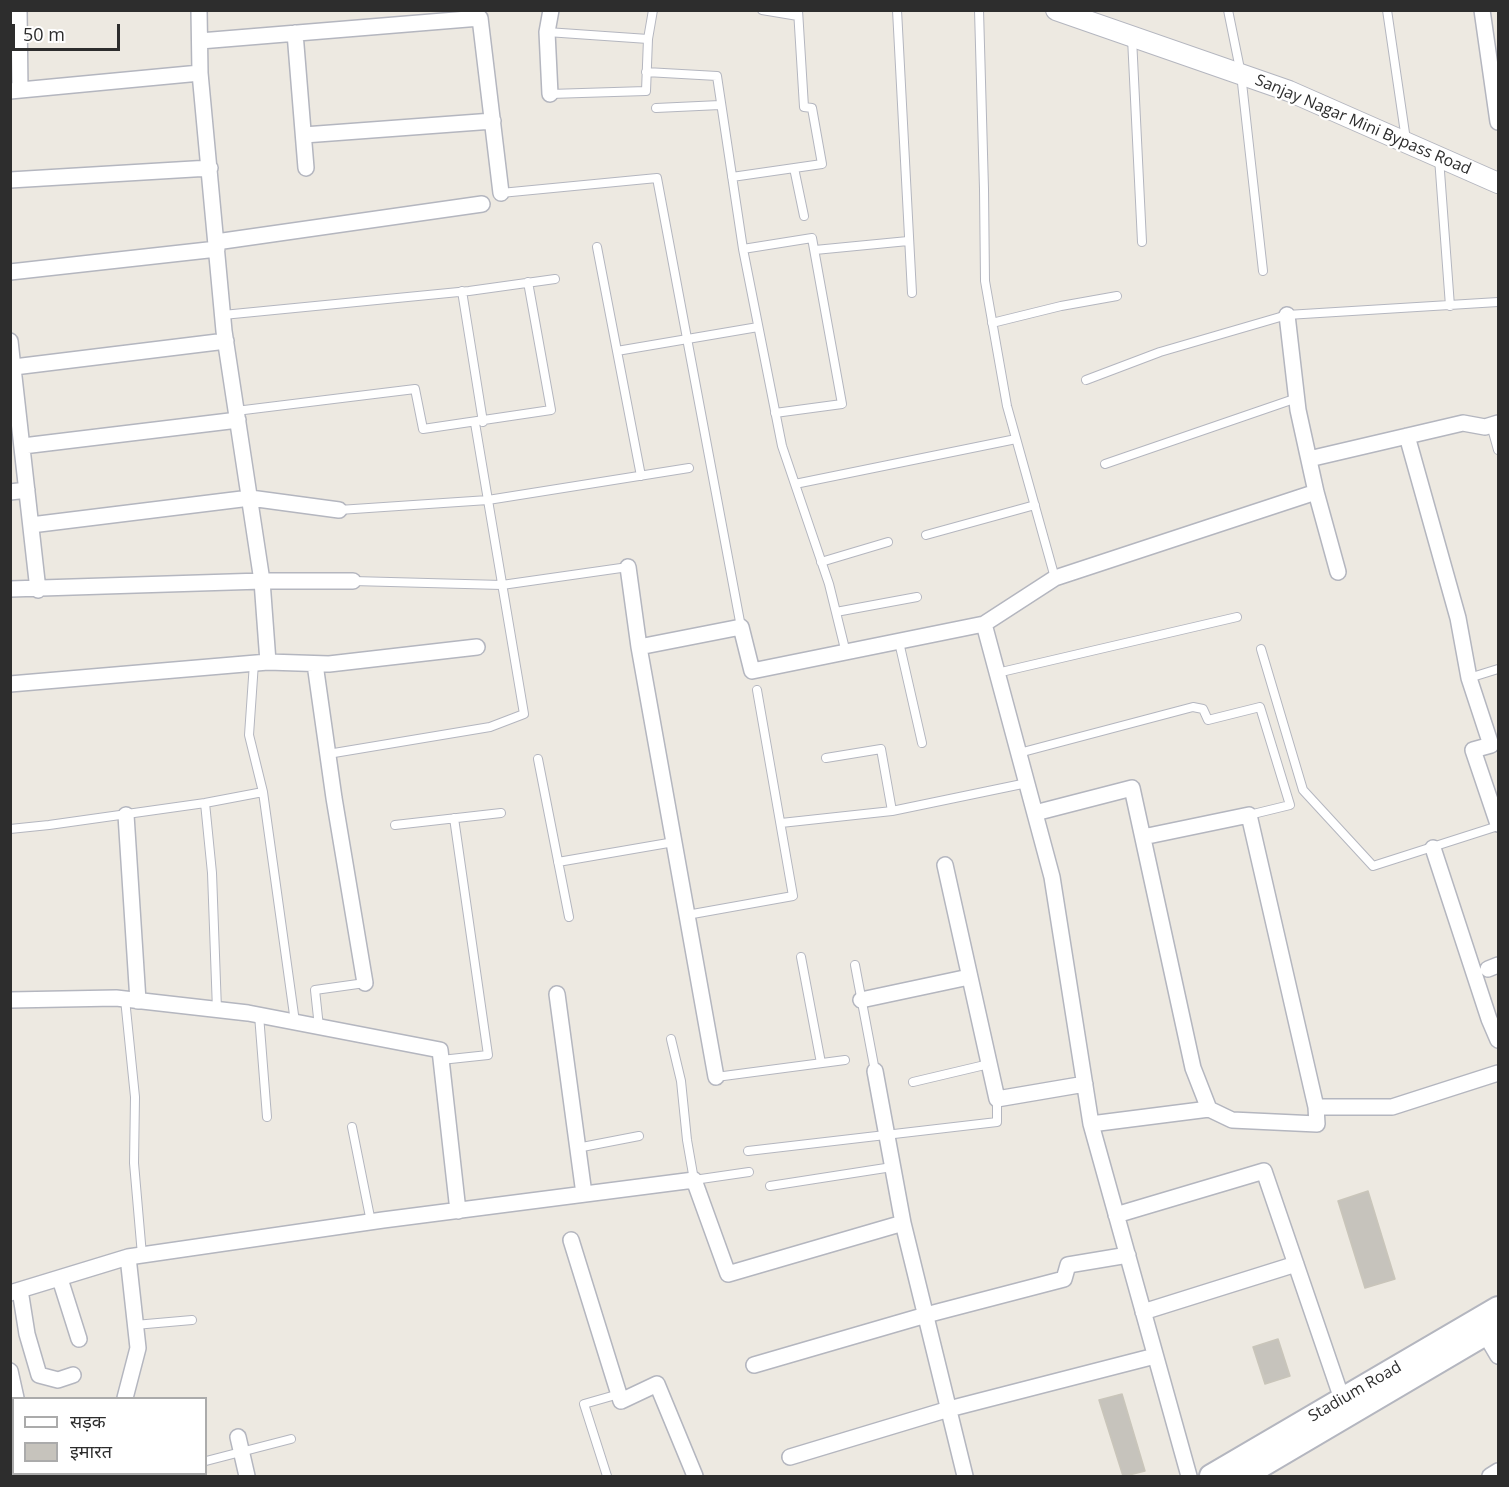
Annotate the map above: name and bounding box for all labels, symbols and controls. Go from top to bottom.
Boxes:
scale bar [15,12,123,50]
text: 50 m [23,22,65,46]
street label: Sanjay Nagar Mini Bypass Road [1252,71,1474,179]
street label: Stadium Road [1305,1358,1405,1426]
legend [12,1397,207,1475]
text: सड़क [70,1409,106,1433]
text: इमारत [70,1439,112,1463]

